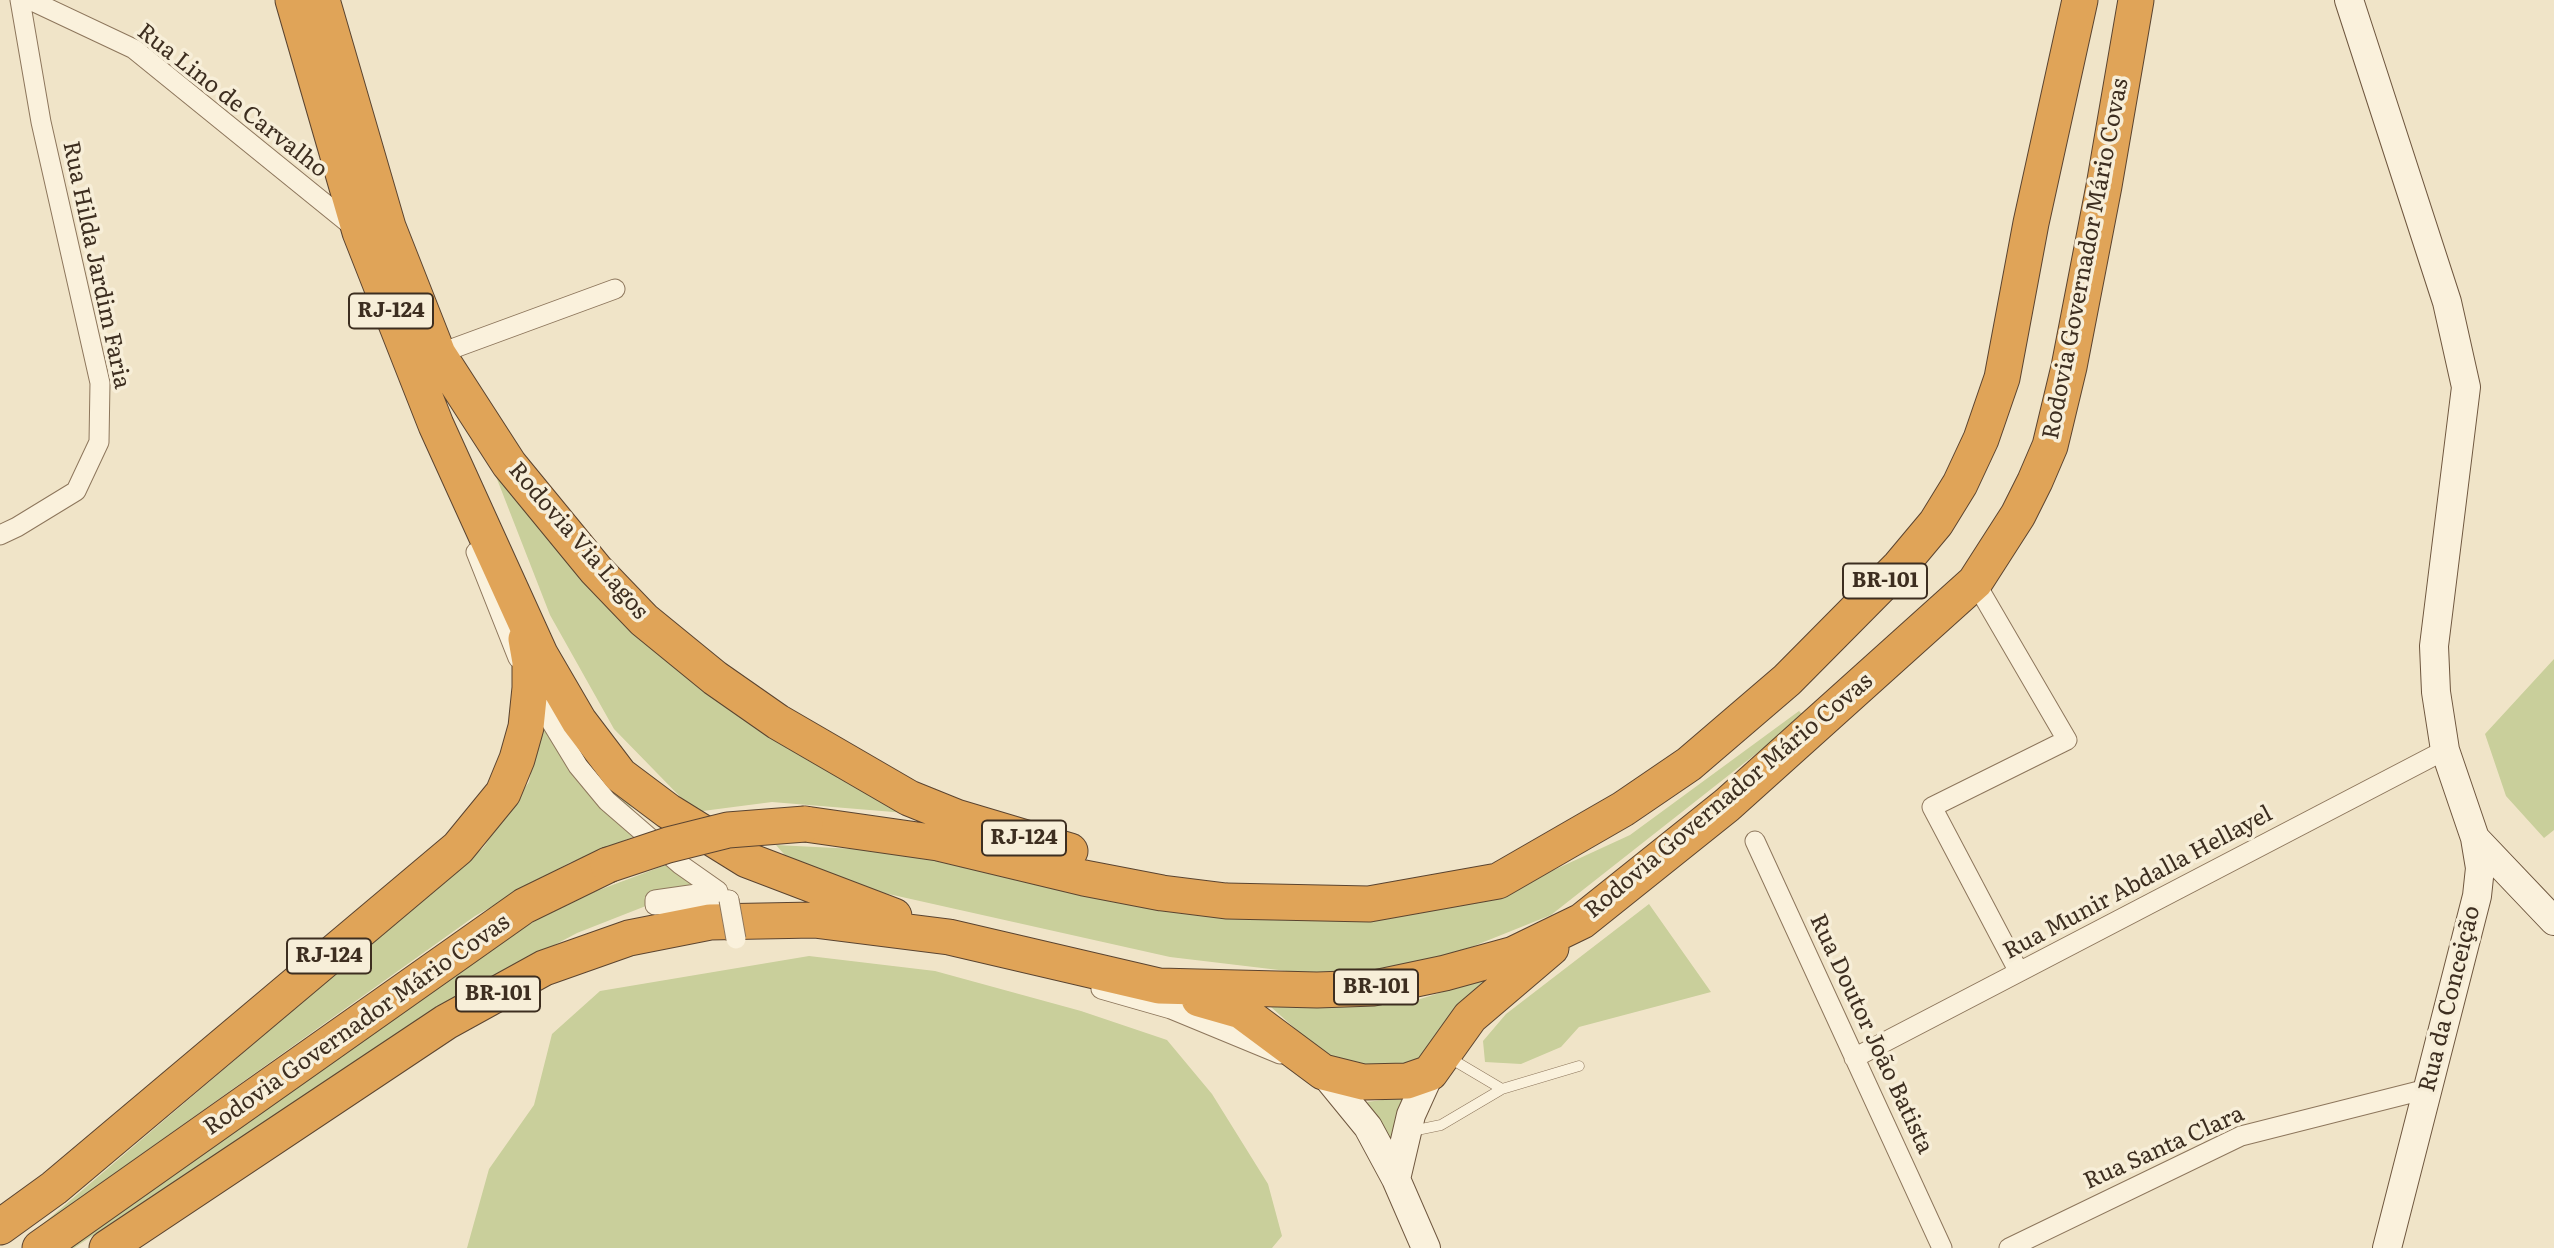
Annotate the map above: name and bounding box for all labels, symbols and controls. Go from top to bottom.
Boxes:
street label: Rua Lino de Carvalho [131,18,333,184]
street label: Rodovia Governador Mário Covas [2037,76,2135,442]
street label: Rua Hilda Jardim Faria [56,139,136,391]
road number: RJ-124 [349,294,433,328]
street label: Rodovia Via Lagos [502,457,654,625]
road number: BR-101 [1843,564,1927,598]
street label: Rodovia Governador Mário Covas [1579,667,1879,925]
street label: Rua Munir Abdalla Hellayel [1999,800,2277,966]
road number: RJ-124 [982,820,1066,856]
street label: Rua da Conceição [2414,903,2486,1095]
street label: Rodovia Governador Mário Covas [199,908,515,1142]
street label: Rua Doutor João Batista [1803,910,1939,1158]
road number: RJ-124 [287,939,371,974]
road number: BR-101 [1334,970,1418,1004]
road number: BR-101 [456,976,540,1012]
street label: Rua Santa Clara [2080,1100,2248,1196]

